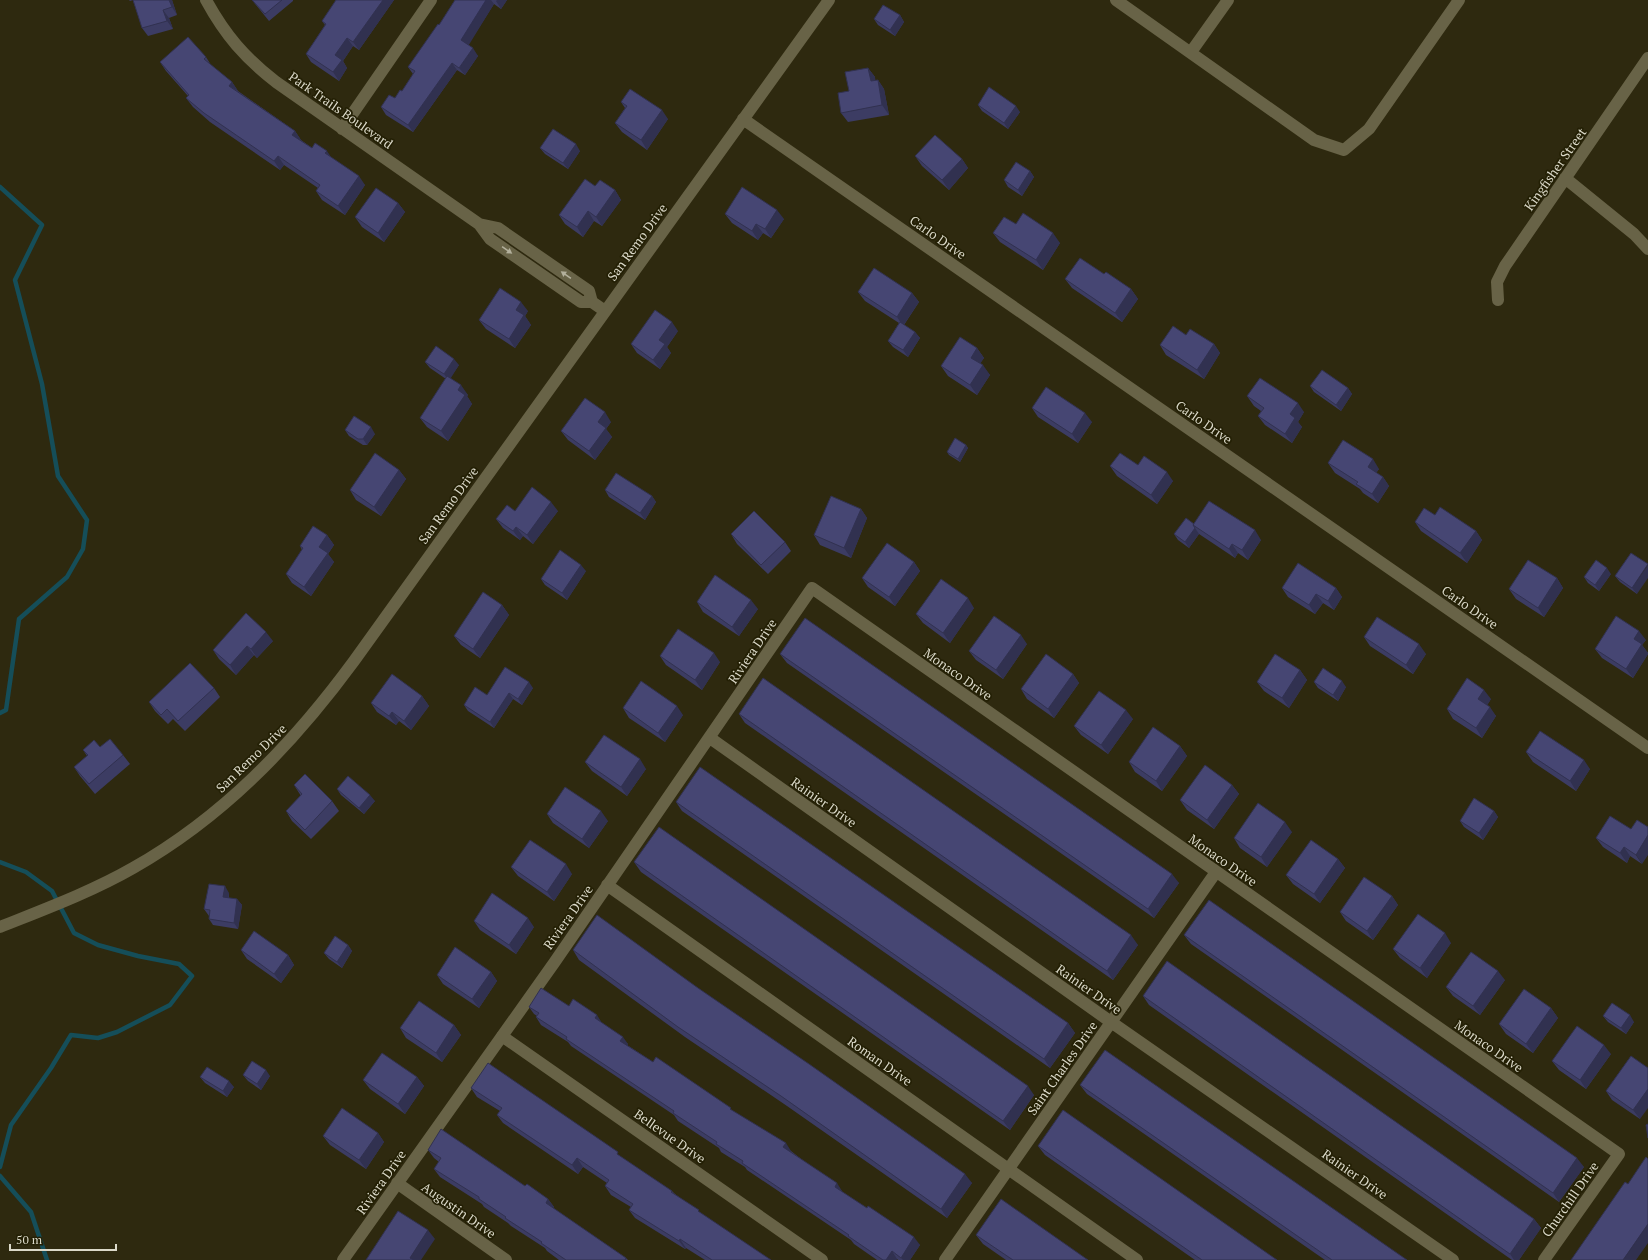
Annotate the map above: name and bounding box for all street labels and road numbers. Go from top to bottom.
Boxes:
street label: Park Trails Boulevard [285,67,397,153]
street label: Kingfisher Street [1520,124,1590,214]
street label: San Remo Drive [603,200,671,284]
street label: Carlo Drive [906,211,970,263]
street label: Carlo Drive [1172,396,1236,448]
street label: San Remo Drive [414,463,482,547]
street label: Carlo Drive [1438,581,1502,633]
street label: Riviera Drive [724,615,780,687]
street label: Monaco Drive [920,644,996,704]
street label: San Remo Drive [212,720,290,796]
street label: Rainier Drive [788,773,860,831]
street label: Monaco Drive [1185,830,1261,890]
street label: Riviera Drive [539,881,597,953]
street label: Rainier Drive [1053,960,1125,1018]
street label: Monaco Drive [1451,1016,1527,1076]
street label: Saint Charles Drive [1023,1017,1101,1119]
street label: Roman Drive [844,1032,916,1090]
street label: Bellevue Drive [631,1105,709,1167]
street label: Rainier Drive [1319,1145,1391,1203]
street label: Riviera Drive [352,1146,410,1218]
street label: Churchill Drive [1537,1158,1603,1240]
street label: Augustin Drive [418,1178,500,1242]

